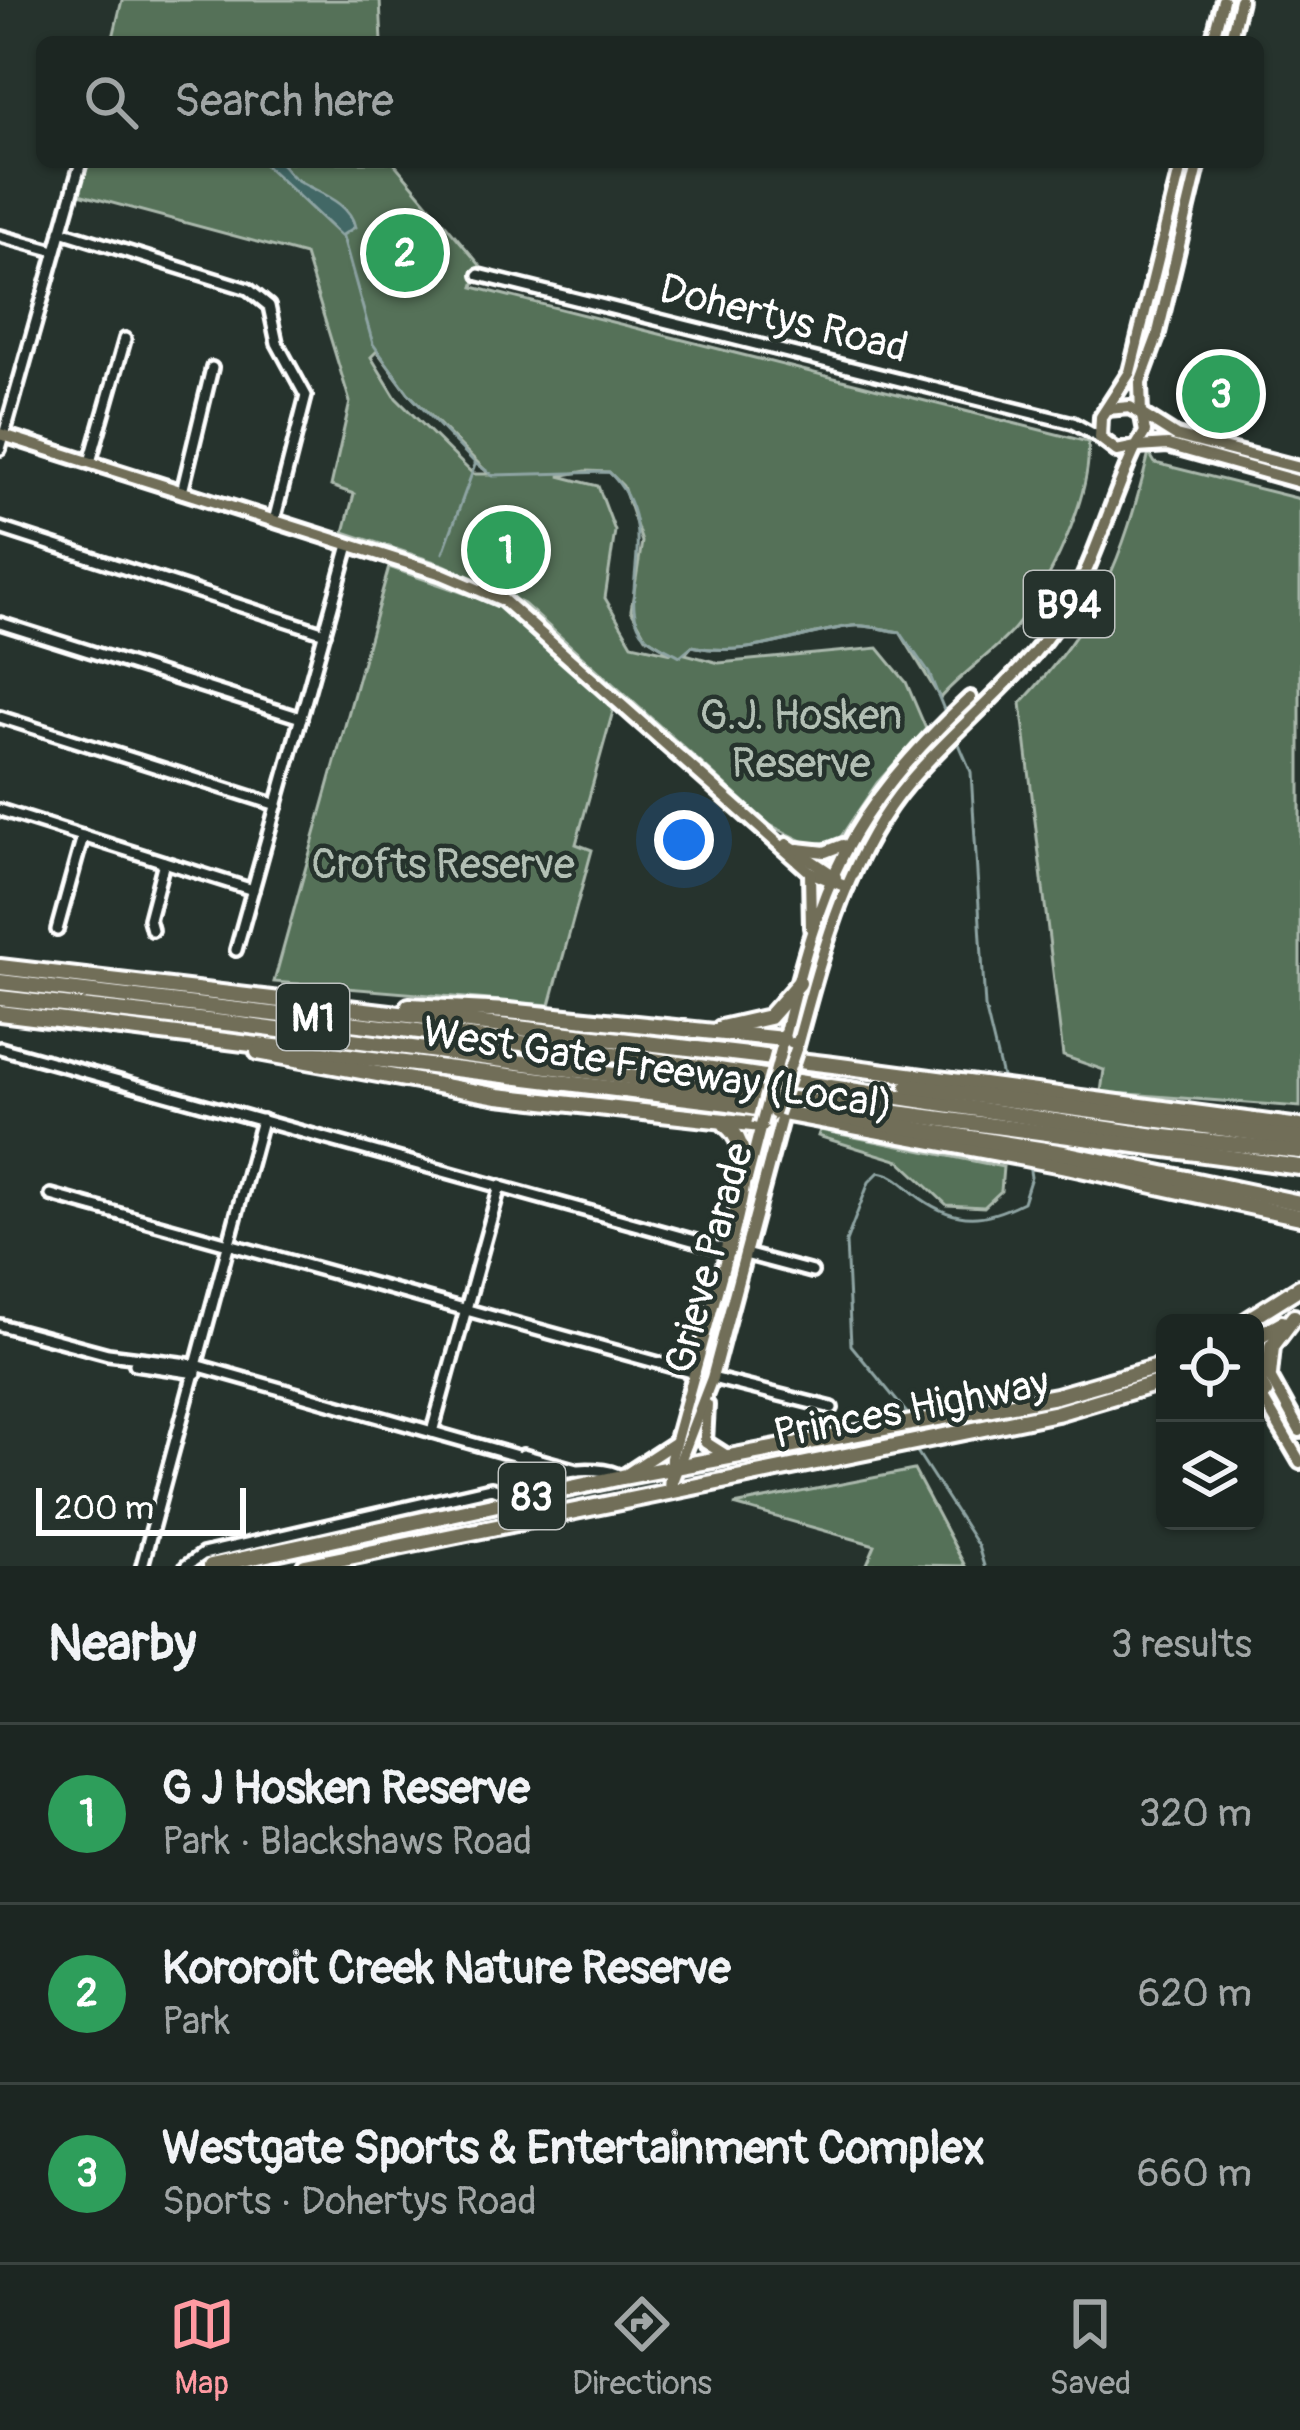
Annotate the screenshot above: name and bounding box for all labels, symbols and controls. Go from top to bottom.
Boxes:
search box [36,36,1264,168]
icon: search [78,69,144,135]
text: Search here [174,74,394,130]
pin: 2 [366,208,444,298]
street label: Dohertys Road [654,263,913,375]
pin: 3 [1182,349,1260,439]
pin: 1 [467,505,545,595]
road number: B94 [1024,571,1114,637]
park label: G.J. Hosken Reserve [700,690,902,790]
your location [654,810,714,870]
park label: Crofts Reserve [311,839,575,891]
road number: M1 [277,984,349,1050]
street label: West Gate Freeway (Local) [419,1006,896,1132]
street label: Grieve Parade [654,1137,766,1380]
map controls [1156,1314,1264,1530]
button: locate [1156,1314,1264,1422]
street label: Princes Highway [769,1357,1053,1461]
button: layers [1156,1422,1264,1530]
road number: 83 [499,1463,565,1529]
scale bar [36,1482,246,1535]
text: 200 m [54,1488,154,1529]
text: Nearby [48,1612,196,1676]
text: 3 results [1111,1620,1252,1669]
text: G J Hosken Reserve [162,1761,530,1817]
text: 1 [79,1789,95,1838]
text: 320 m [1139,1789,1252,1838]
text: Park · Blackshaws Road [162,1817,532,1866]
text: Kororoit Creek Nature Reserve [162,1941,731,1997]
text: 2 [76,1969,98,2018]
text: 620 m [1138,1969,1252,2018]
text: Park [162,1997,230,2046]
text: Westgate Sports & Entertainment Complex [162,2121,985,2177]
text: 3 [76,2149,98,2198]
text: 660 m [1137,2149,1252,2198]
text: Sports · Dohertys Road [162,2177,537,2226]
tab: Map [169,2291,235,2404]
tab: Directions [572,2291,712,2404]
tab: Saved [1049,2291,1131,2404]

